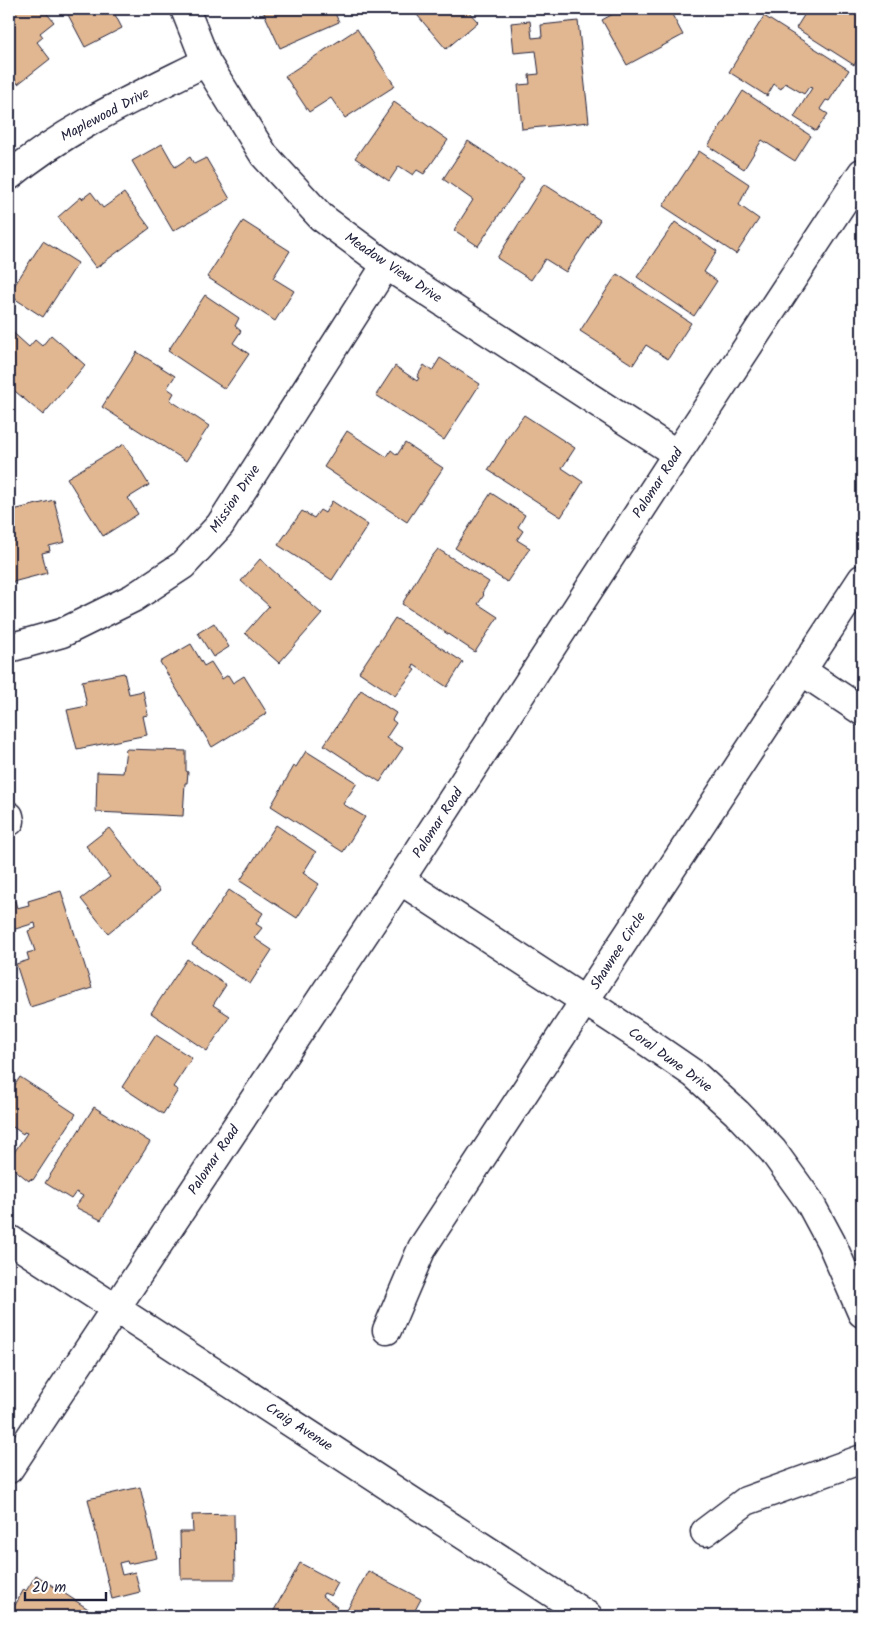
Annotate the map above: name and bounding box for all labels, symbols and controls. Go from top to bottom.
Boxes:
street label: Maplewood Drive [57,82,154,148]
street label: Meadow View Drive [340,227,447,309]
street label: Palomar Road [627,443,690,523]
street label: Mission Drive [204,460,266,538]
street label: Palomar Road [407,783,470,863]
street label: Shawnee Circle [585,907,652,994]
street label: Coral Dune Drive [623,1022,717,1098]
street label: Palomar Road [183,1120,246,1199]
street label: Craig Avenue [261,1397,338,1457]
scale bar [25,1570,106,1602]
text: 20 m [32,1576,66,1600]

